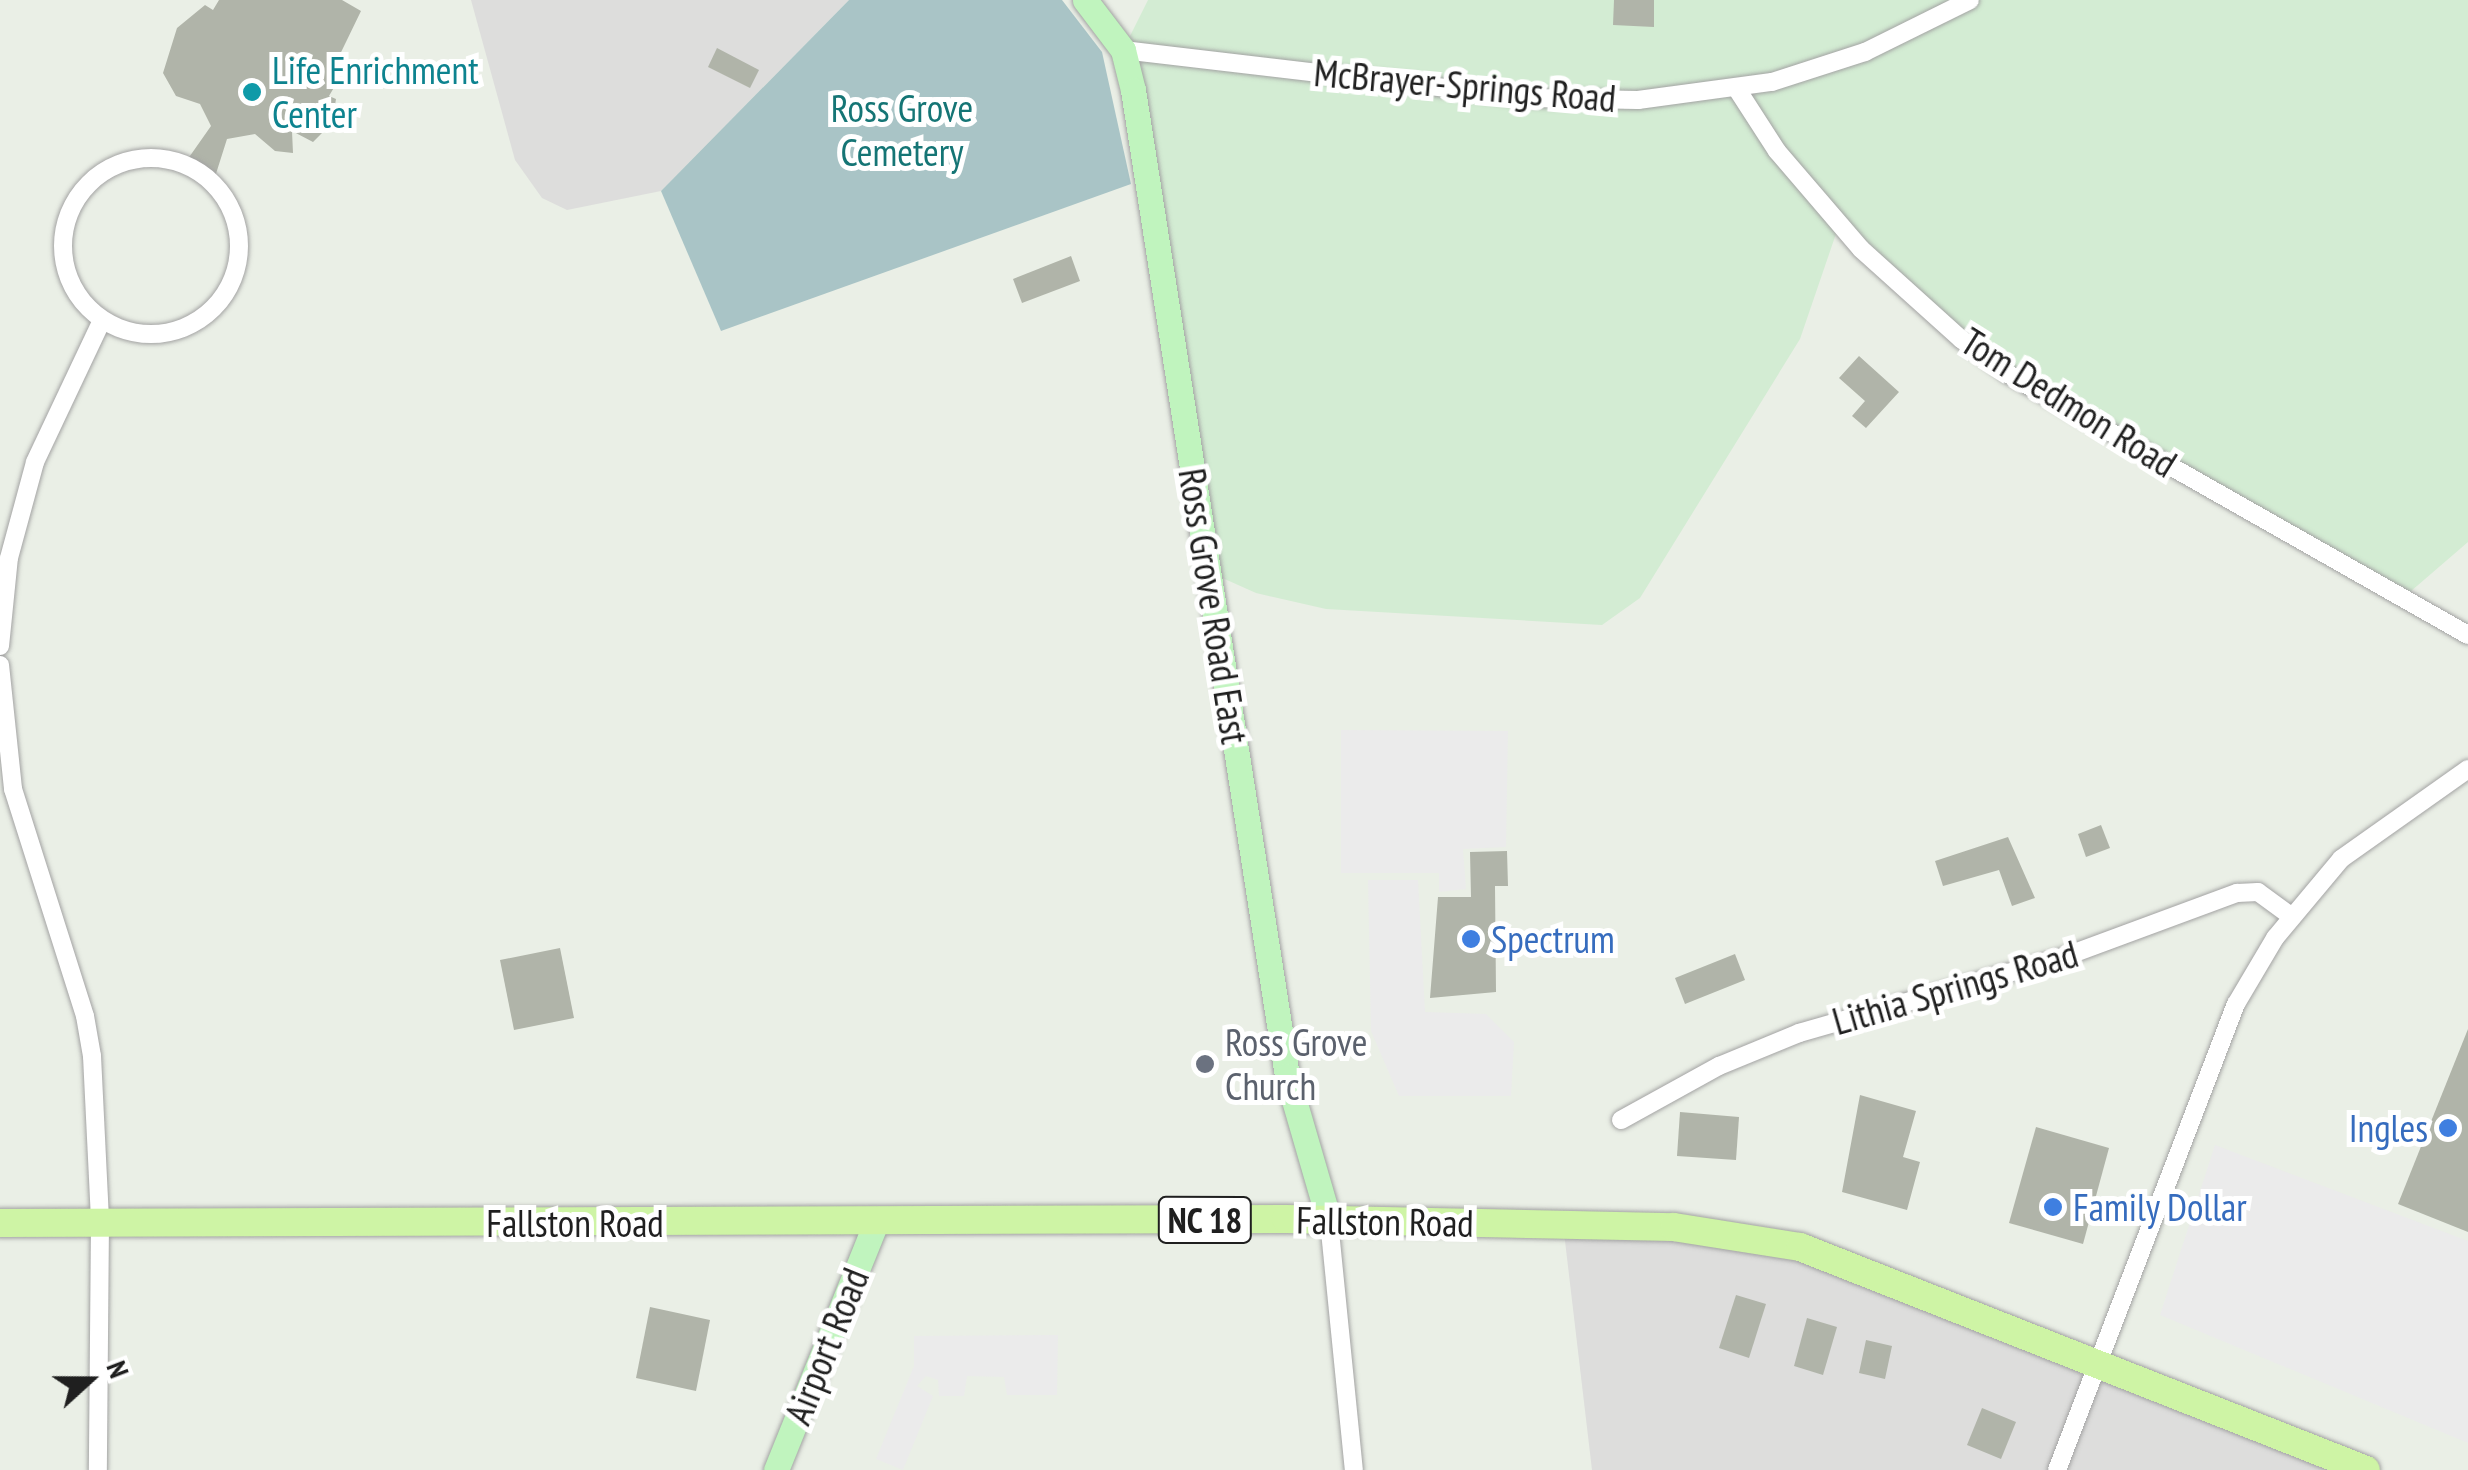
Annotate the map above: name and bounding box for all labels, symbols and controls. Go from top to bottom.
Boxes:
place label: Life Enrichment Center [272,47,479,136]
street label: McBrayer-Springs Road [1312,49,1618,121]
marker: Life Enrichment Center [241,81,263,103]
park label: Ross Grove Cemetery [831,85,973,174]
street label: Tom Dedmon Road [1953,318,2185,486]
street label: Ross Grove Road East [1170,465,1258,747]
place label: Spectrum [1491,916,1615,962]
marker: Spectrum [1460,928,1482,950]
street label: Lithia Springs Road [1827,930,2083,1044]
place label: Ross Grove Church [1225,1019,1367,1108]
marker: Ross Grove Church [1194,1053,1216,1075]
place label: Ingles [2349,1105,2428,1151]
marker: Ingles [2437,1117,2459,1139]
place label: Family Dollar [2073,1184,2248,1230]
road number: NC 18 [1155,1190,1255,1250]
marker: Family Dollar [2042,1196,2064,1218]
street label: Fallston Road [1296,1197,1474,1245]
street label: Fallston Road [486,1200,664,1246]
street label: Airport Road [774,1261,878,1431]
north arrow [40,1330,140,1430]
text: N [98,1355,138,1383]

